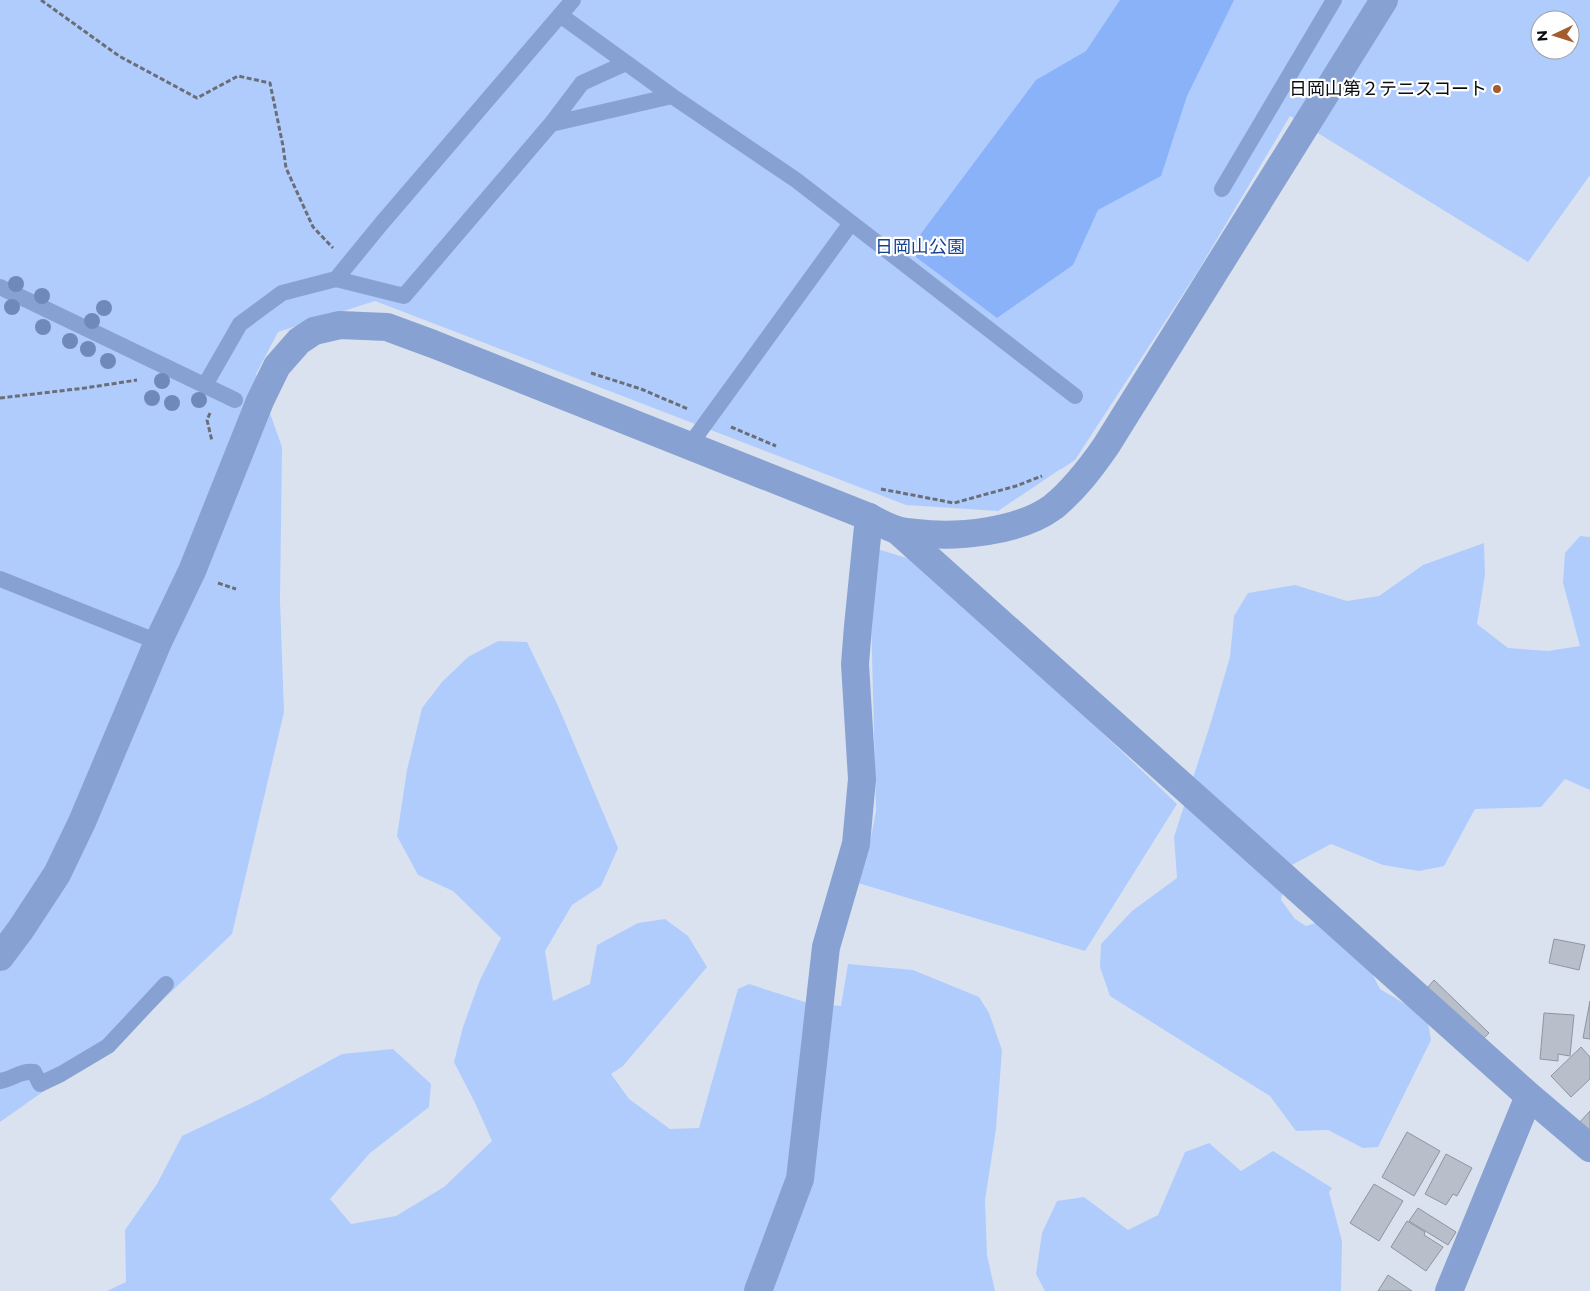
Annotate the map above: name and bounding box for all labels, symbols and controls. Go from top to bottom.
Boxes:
north arrow [1530,10,1580,60]
text: N [1533,30,1551,42]
place label: 日岡山第２テニスコート [1289,78,1487,100]
marker: 日岡山第２テニスコート [1491,83,1503,95]
park label: 日岡山公園 [875,236,965,258]

